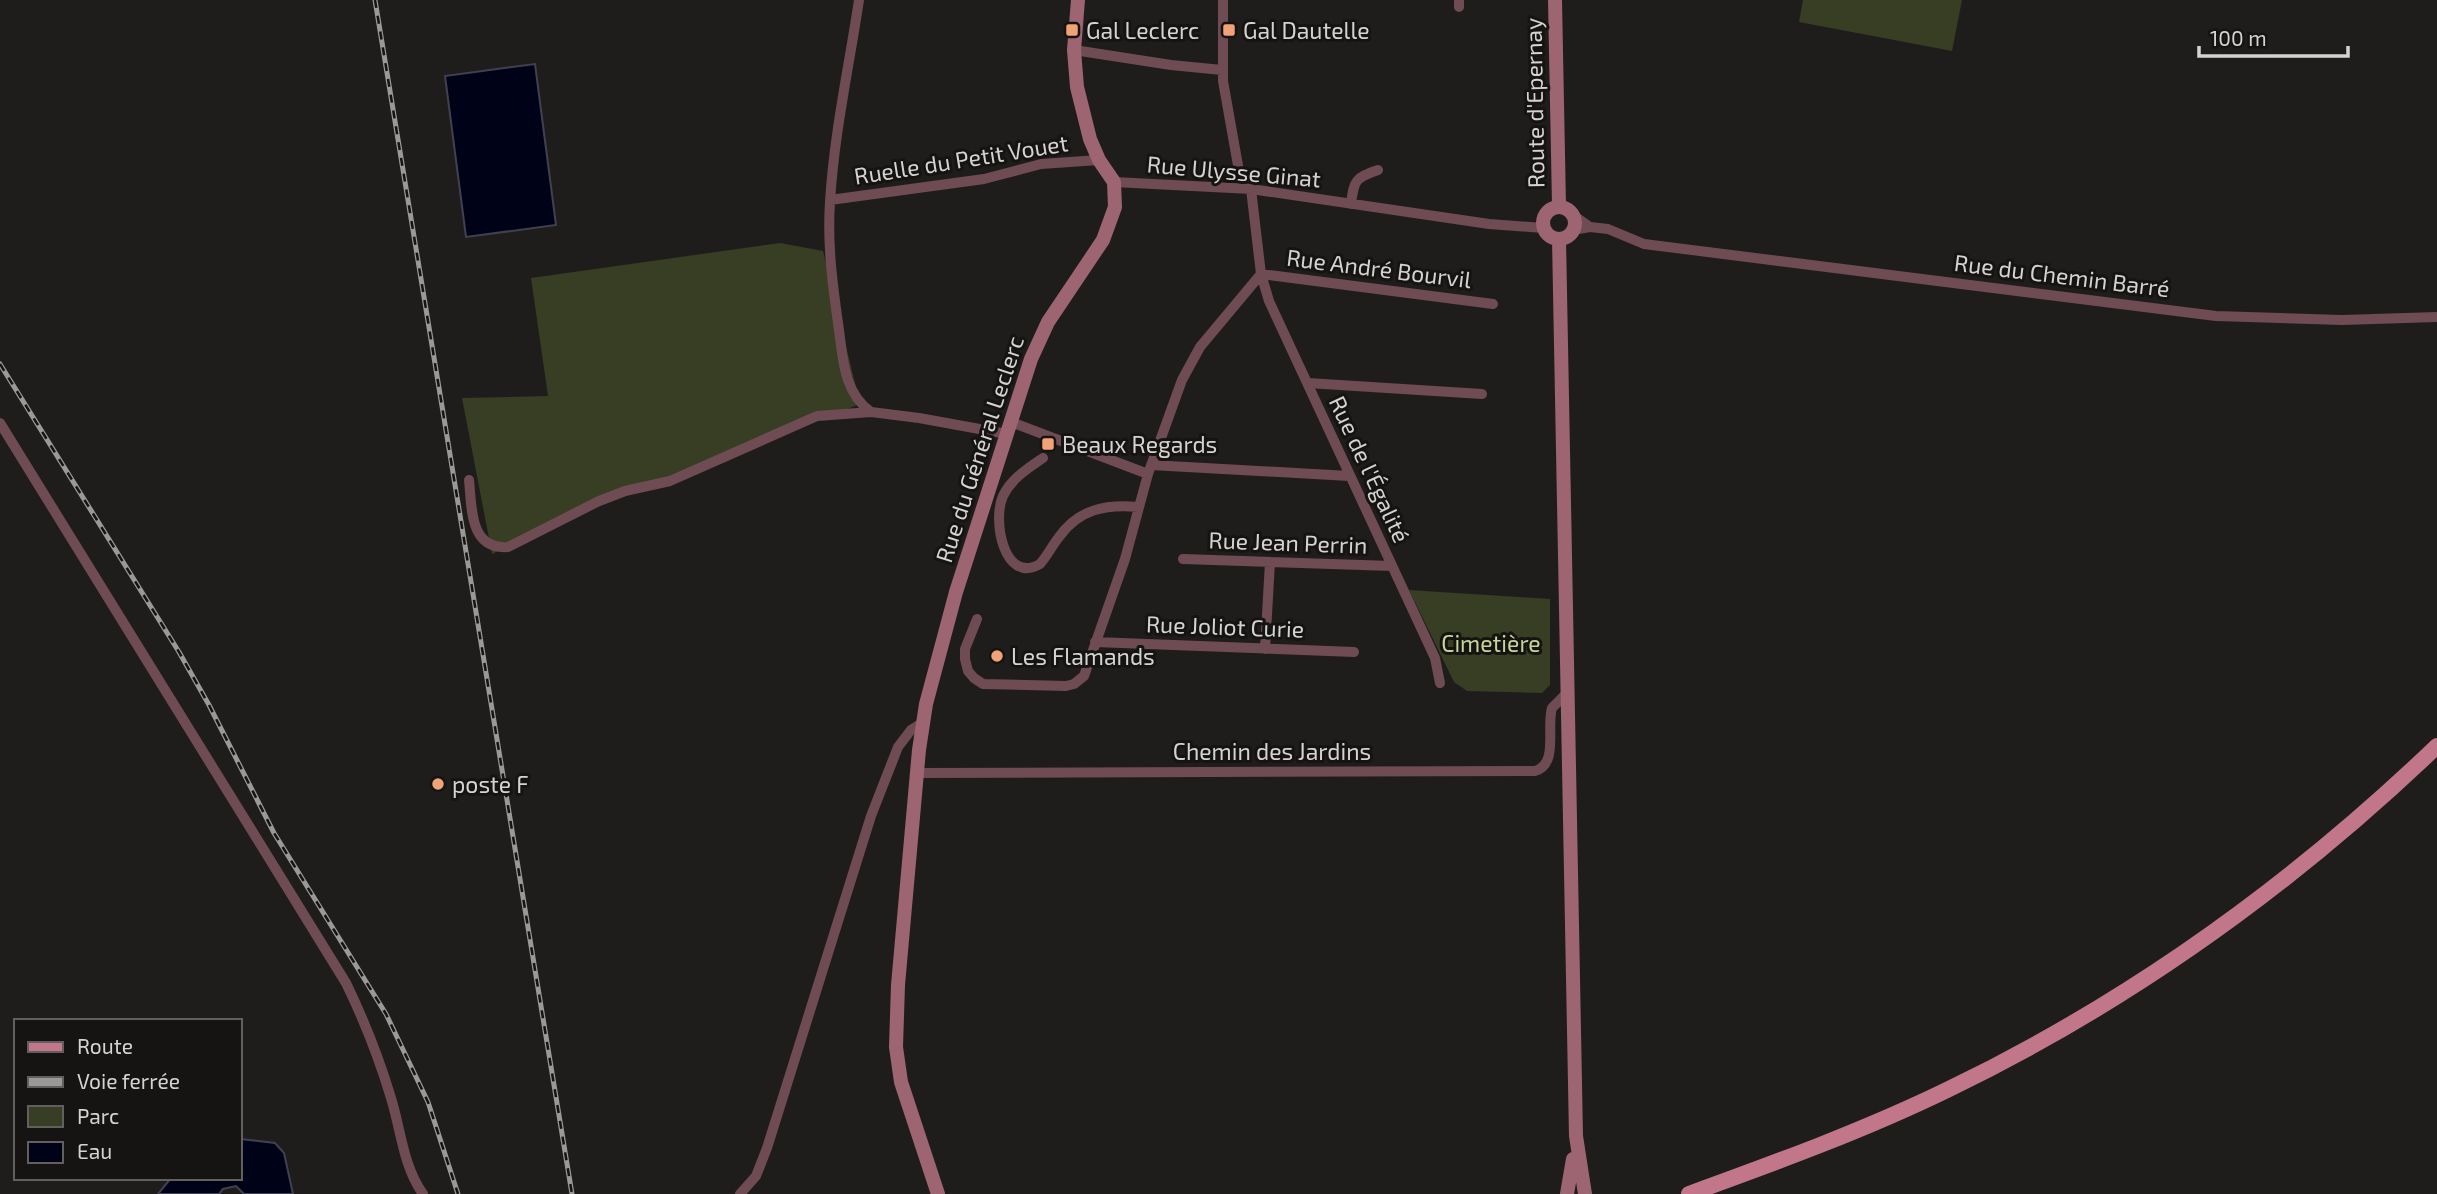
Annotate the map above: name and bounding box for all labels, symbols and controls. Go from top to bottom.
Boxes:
scale bar [2199,14,2348,58]
place label: Gal Leclerc [1086,16,1199,44]
place label: Gal Dautelle [1243,16,1370,44]
street label: Route d'Epernay [1519,18,1549,188]
marker: Gal Leclerc [1064,22,1080,38]
marker: Gal Dautelle [1221,22,1237,38]
text: 100 m [2210,25,2267,50]
street label: Ruelle du Petit Vouet [852,128,1070,190]
street label: Rue Ulysse Ginat [1146,149,1322,193]
street label: Rue André Bourvil [1285,243,1473,293]
street label: Rue du Chemin Barré [1953,248,2171,302]
street label: Rue du Général Leclerc [929,332,1029,566]
street label: Rue de l'Égalité [1324,391,1416,547]
place label: Beaux Regards [1062,430,1217,458]
marker: Beaux Regards [1040,436,1056,452]
street label: Rue Jean Perrin [1208,525,1368,559]
street label: Rue Joliot Curie [1145,609,1305,643]
park label: Cimetière [1441,629,1541,657]
place label: Les Flamands [1011,642,1155,670]
marker: Les Flamands [989,648,1005,664]
street label: Chemin des Jardins [1173,737,1371,765]
place label: poste F [452,770,529,798]
marker: poste F [430,776,446,792]
legend [14,1019,242,1180]
text: Route [77,1033,133,1058]
text: Voie ferrée [77,1068,180,1093]
text: Parc [77,1103,119,1128]
text: Eau [77,1138,112,1163]

